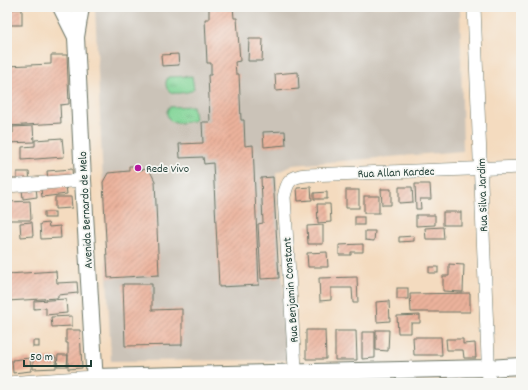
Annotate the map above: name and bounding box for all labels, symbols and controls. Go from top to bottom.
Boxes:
street label: Avenida Bernardo de Melo [75,151,98,269]
street label: Rua Silva Jardim [474,158,493,232]
place label: Rede Vivo [146,161,189,178]
marker: Rede Vivo [133,163,143,173]
street label: Rua Allan Kardec [357,164,435,183]
street label: Rua Benjamin Constant [279,236,304,343]
scale bar [24,342,91,368]
text: 50 m [30,349,53,366]

